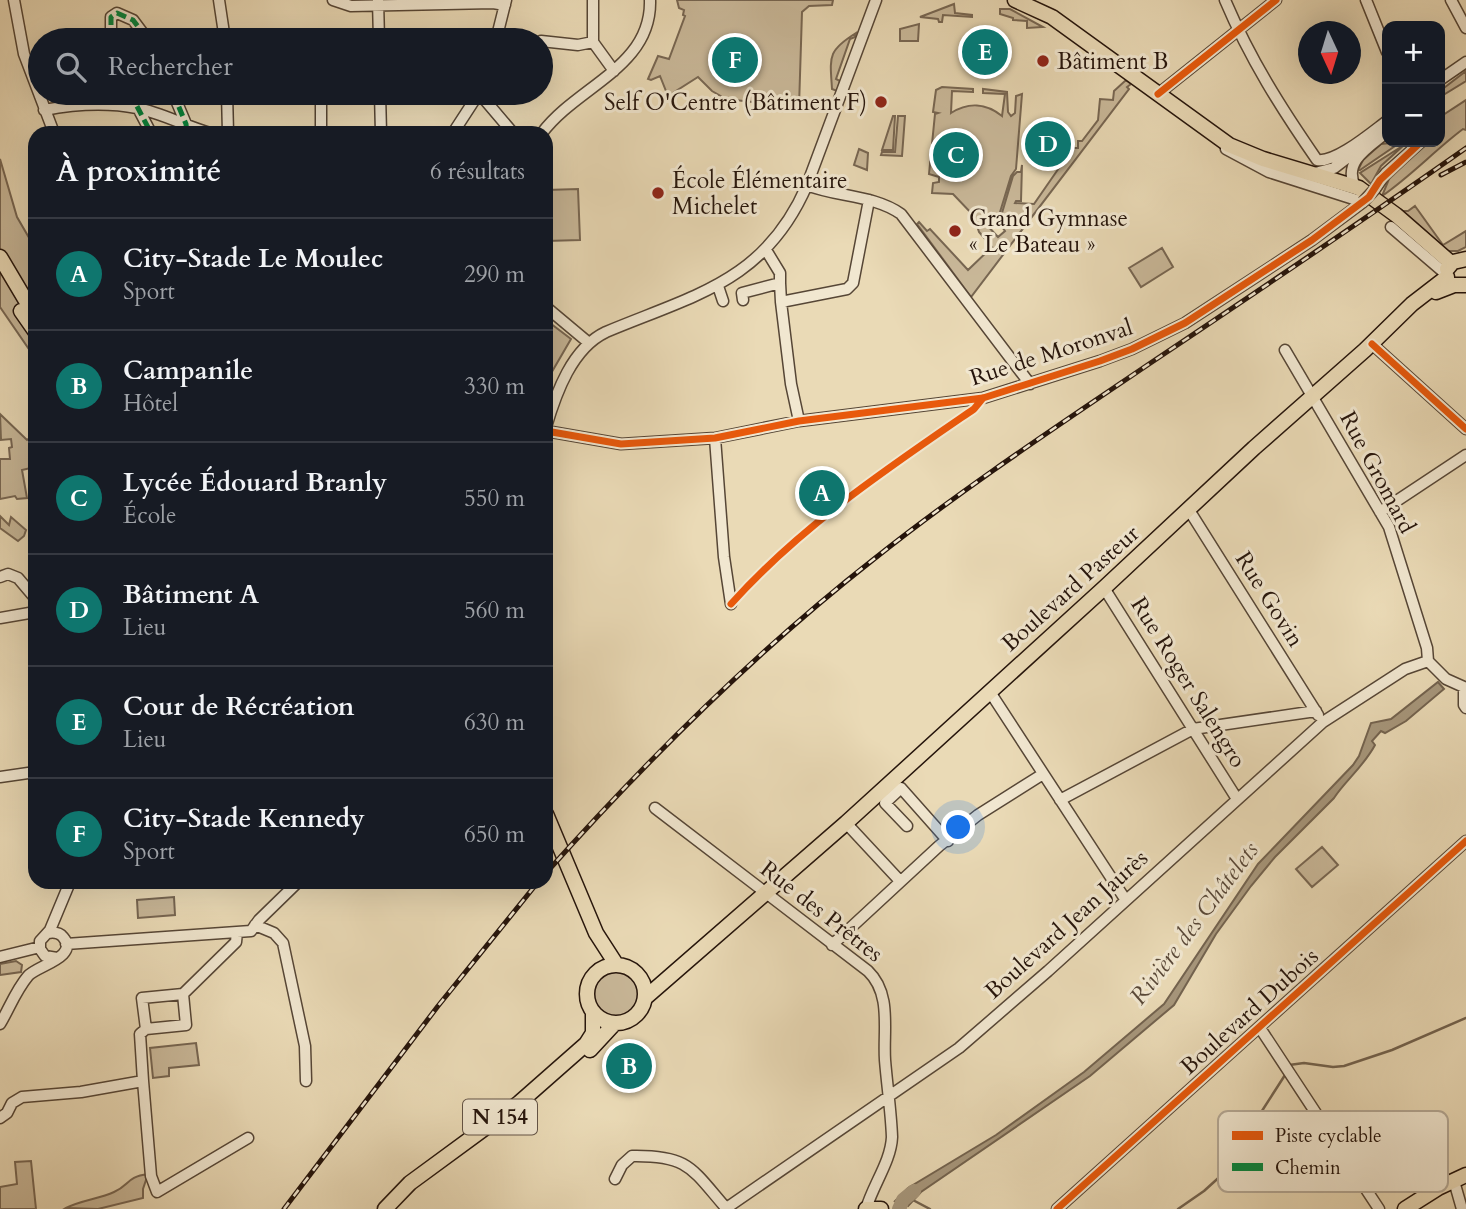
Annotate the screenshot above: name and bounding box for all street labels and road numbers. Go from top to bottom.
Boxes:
street label: Rue de Moronval [966,312,1137,393]
street label: Rue Gromard [1332,406,1423,539]
street label: Boulevard Pasteur [995,518,1146,659]
street label: Rue Govin [1228,546,1311,653]
street label: Rue Roger Salengro [1123,591,1254,774]
street label: Boulevard Jean Jaurès [978,843,1155,1006]
street label: Rue des Prêtres [754,854,890,969]
street label: Boulevard Dubois [1174,941,1325,1082]
road number: N 154 [463,1100,537,1134]

